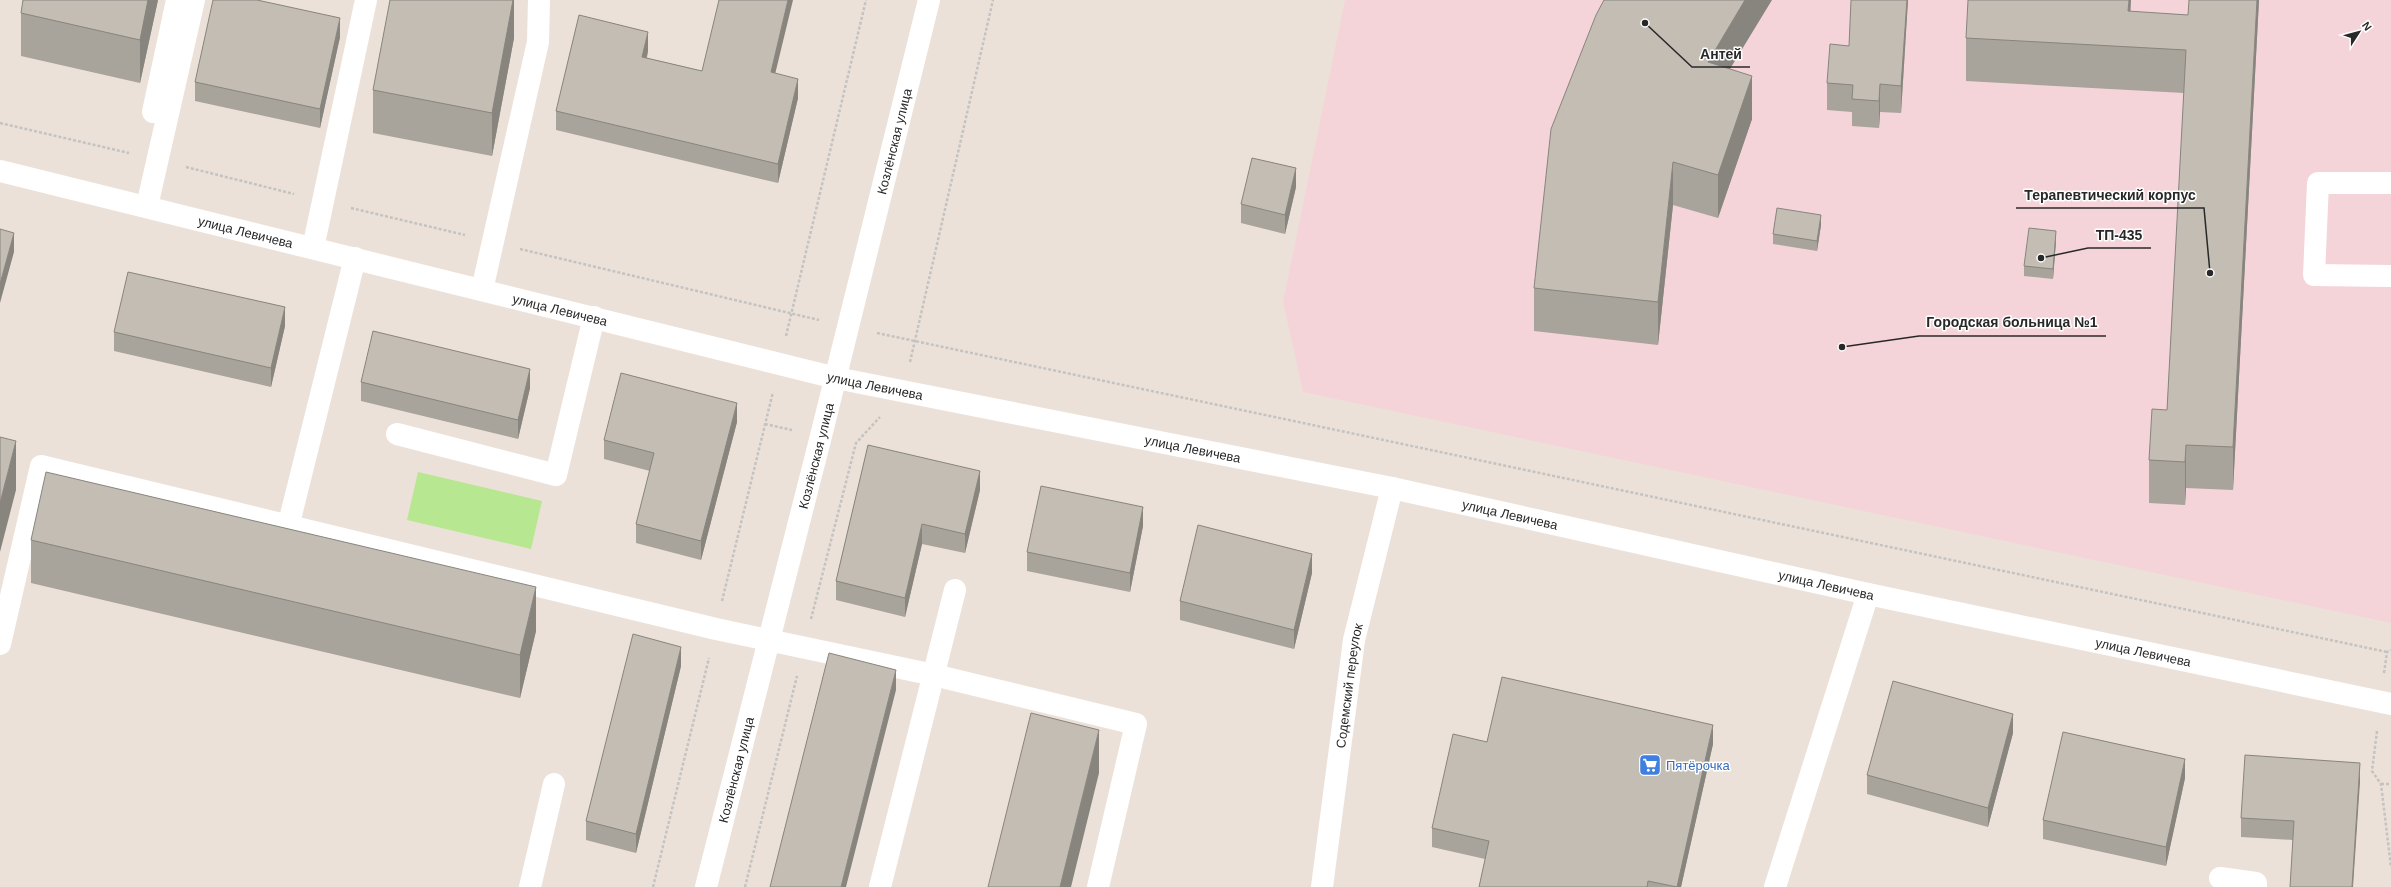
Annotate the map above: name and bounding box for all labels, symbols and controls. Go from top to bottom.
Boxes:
north arrow [2339,12,2379,52]
text: N [2360,19,2374,33]
callout: Антей [1692,41,1750,67]
text: Антей [1700,46,1742,62]
street label: Козлёнская улица [874,86,915,196]
callout: Терапевтический корпус [2016,182,2204,208]
text: Терапевтический корпус [2024,187,2196,203]
street label: улица Левичева [197,213,295,251]
callout: ТП-435 [2088,222,2151,248]
text: ТП-435 [2096,227,2143,243]
street label: улица Левичева [511,291,610,329]
callout: Городская больница №1 [1919,310,2106,336]
text: Городская больница №1 [1926,314,2098,330]
street label: улица Левичева [826,369,925,403]
street label: Козлёнская улица [795,401,837,510]
street label: улица Левичева [1144,432,1243,466]
street label: улица Левичева [1461,496,1560,532]
street label: улица Левичева [1777,567,1876,603]
street label: Содемский переулок [1333,621,1365,749]
street label: улица Левичева [2094,635,2193,669]
street label: Козлёнская улица [715,715,757,824]
supermarket icon: Пятёрочка [1637,752,1663,778]
place label: Пятёрочка [1666,758,1730,773]

